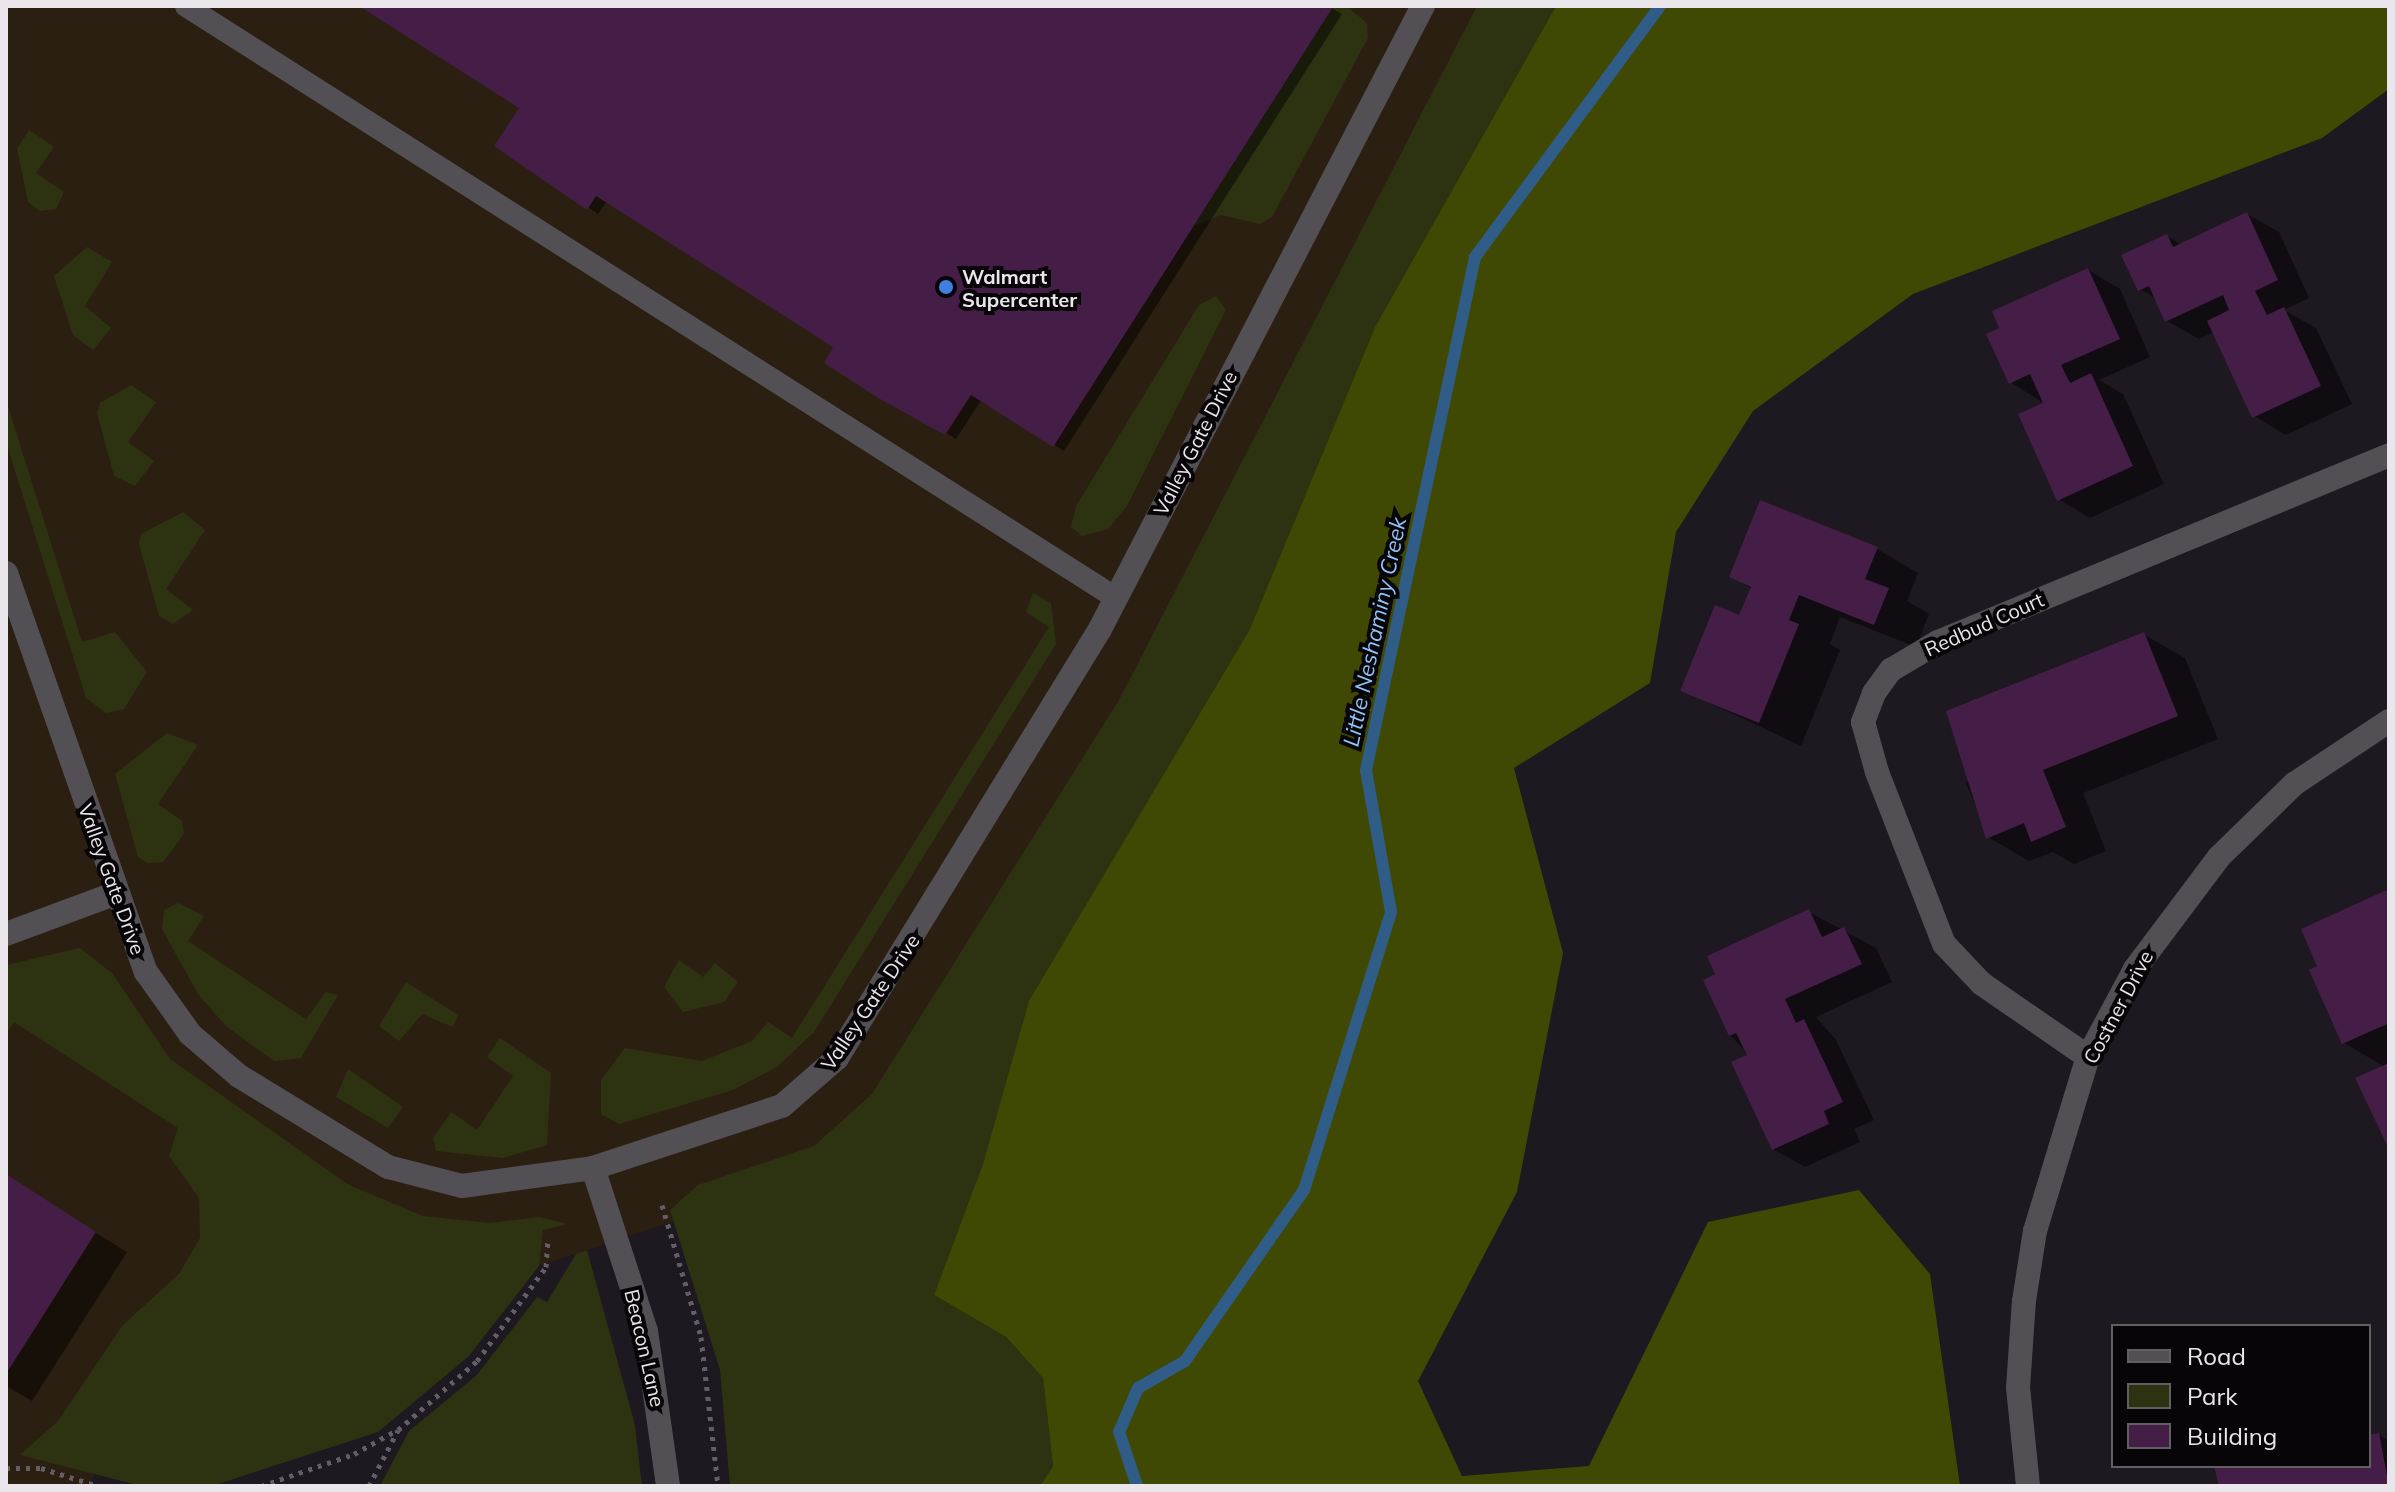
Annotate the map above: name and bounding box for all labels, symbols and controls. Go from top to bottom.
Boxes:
place label: Walmart Supercenter [962,264,1077,311]
marker: Walmart Supercenter [937,278,955,296]
street label: Valley Gate Drive [1148,367,1242,519]
water label: Little Neshaminy Creek [1338,515,1412,749]
street label: Redbud Court [1921,587,2047,661]
street label: Valley Gate Drive [74,800,150,958]
street label: Valley Gate Drive [816,929,924,1075]
street label: Costner Drive [2078,946,2158,1068]
street label: Beacon Lane [620,1287,670,1409]
legend [2111,1324,2371,1468]
text: Road [2187,1341,2246,1371]
text: Park [2187,1381,2238,1411]
text: Building [2187,1421,2277,1451]

